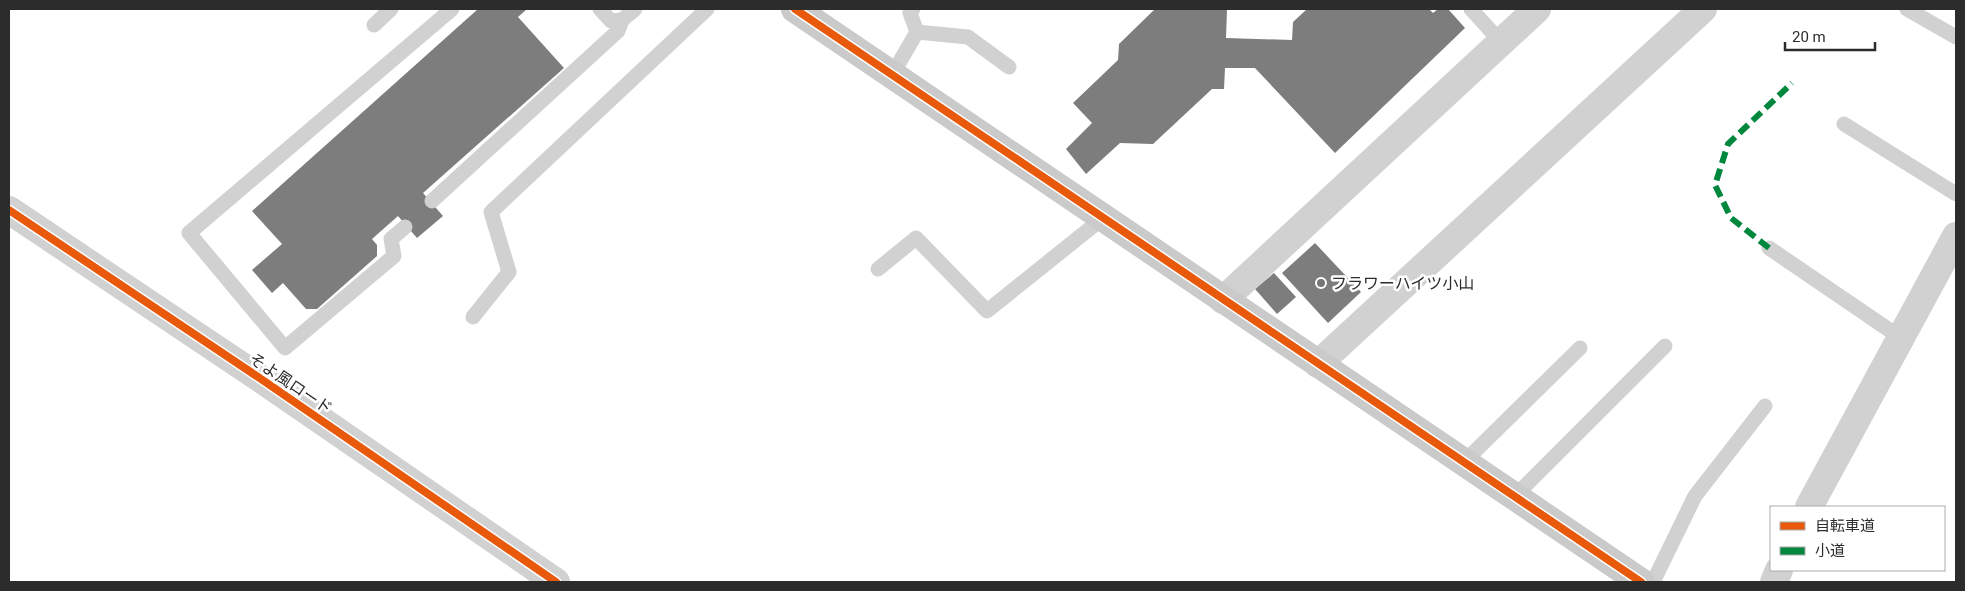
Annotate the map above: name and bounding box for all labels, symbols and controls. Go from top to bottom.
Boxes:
scale bar [1785,20,1875,52]
text: 20 m [1792,28,1826,46]
place label: フラワーハイツ小山 [1331,274,1474,293]
marker: フラワーハイツ小山 [1315,277,1327,289]
street label: そよ風ロード [246,349,336,418]
legend [1770,506,1945,571]
text: 自転車道 [1815,517,1875,535]
text: 小道 [1815,542,1845,560]

